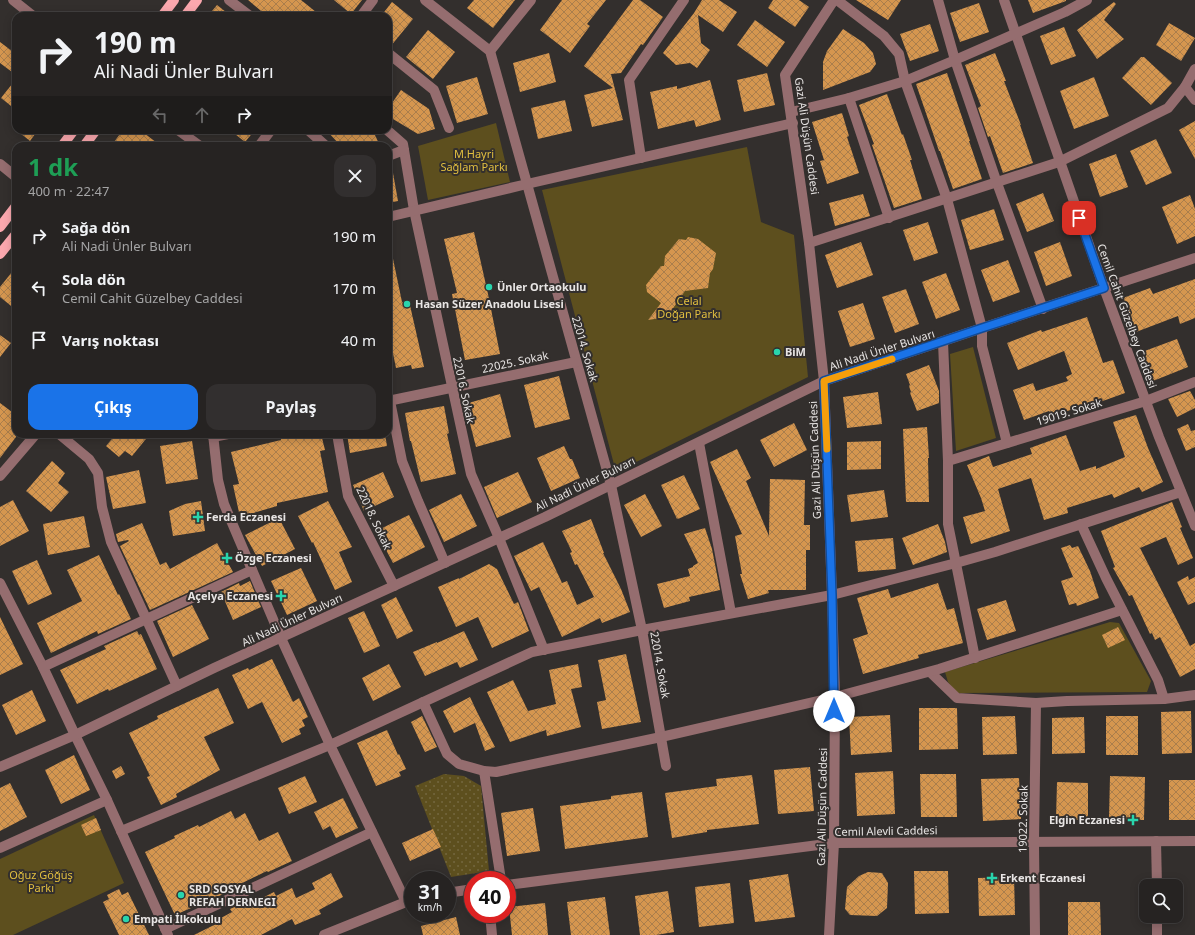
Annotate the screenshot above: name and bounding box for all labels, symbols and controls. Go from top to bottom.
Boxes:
text: 190 m [94,23,177,61]
icon: right [28,28,80,80]
text: Ali Nadi Ünler Bulvarı [94,59,274,83]
street label: Gazi Ali Düşün Caddesi [792,76,823,195]
icon: left [149,104,171,126]
icon: ahead [191,104,213,126]
icon: right [233,104,255,126]
park label: M.Hayri Sağlam Parkı [440,146,508,174]
text: 1 dk [28,150,78,183]
button: close [334,155,376,197]
text: 400 m · 22:47 [28,182,109,200]
pin [1062,201,1096,235]
icon: arrive [1068,207,1090,229]
text: Sağa dön [62,217,130,237]
icon: right [28,225,50,247]
text: 190 m [332,226,376,246]
text: Ali Nadi Ünler Bulvarı [62,237,192,255]
street label: Cemil Cahit Güzelbey Caddesi [1094,241,1161,390]
text: Sola dön [62,269,126,289]
icon: left [28,277,50,299]
text: 170 m [332,278,376,298]
place label: Ünler Ortaokulu [497,279,586,294]
marker: Ünler Ortaokulu [484,282,494,292]
text: Cemil Cahit Güzelbey Caddesi [62,289,243,307]
park label: Celal Doğan Parkı [657,293,721,321]
place label: Hasan Süzer Anadolu Lisesi [415,296,564,311]
marker: Hasan Süzer Anadolu Lisesi [402,299,412,309]
street label: 22014. Sokak [569,314,602,384]
street label: Ali Nadi Ünler Bulvarı [827,325,936,374]
icon: arrive [28,329,50,351]
text: Varış noktası [62,330,159,350]
text: 40 m [341,330,376,350]
place label: BiM [785,344,806,359]
street label: 22025. Sokak [480,347,550,376]
marker: BiM [772,347,782,357]
street label: 22016. Sokak [450,355,479,425]
button: Çıkış [28,384,198,430]
button: Paylaş [206,384,376,430]
street label: 19019. Sokak [1034,394,1104,429]
street label: Gazi Ali Düşün Caddesi [805,401,824,519]
street label: Ali Nadi Ünler Bulvarı [532,453,637,514]
street label: 22018. Sokak [353,484,396,552]
place label: Ferda Eczanesi [206,509,286,524]
marker: Ferda Eczanesi [193,512,203,522]
place label: Özge Eczanesi [235,550,312,565]
marker: Özge Eczanesi [222,553,232,563]
place label: Açelya Eczanesi [188,588,273,603]
street label: Ali Nadi Ünler Bulvarı [239,590,345,650]
marker: Açelya Eczanesi [276,591,286,601]
street label: 22014. Sokak [647,630,674,700]
position arrow [813,690,855,732]
street label: Gazi Ali Düşün Caddesi [813,748,830,866]
street label: 19022. Sokak [1014,785,1031,853]
place label: Elgin Eczanesi [1049,812,1125,827]
marker: Elgin Eczanesi [1128,815,1138,825]
street label: Cemil Alevli Caddesi [834,822,938,839]
park label: Oğuz Göğüş Parkı [9,867,73,895]
place label: Erkent Eczanesi [1000,870,1086,885]
speed limit sign: 40 [464,871,516,923]
marker: Erkent Eczanesi [987,873,997,883]
text: 31 [419,878,441,905]
map controls [1139,879,1183,923]
button: search [1139,879,1183,923]
place label: SRD SOSYAL REFAH DERNEGI [189,881,276,909]
marker: SRD SOSYAL REFAH DERNEGI [176,890,186,900]
text: km/h [418,900,442,914]
place label: Empati İlkokulu [134,911,221,926]
marker: Empati İlkokulu [121,914,131,924]

